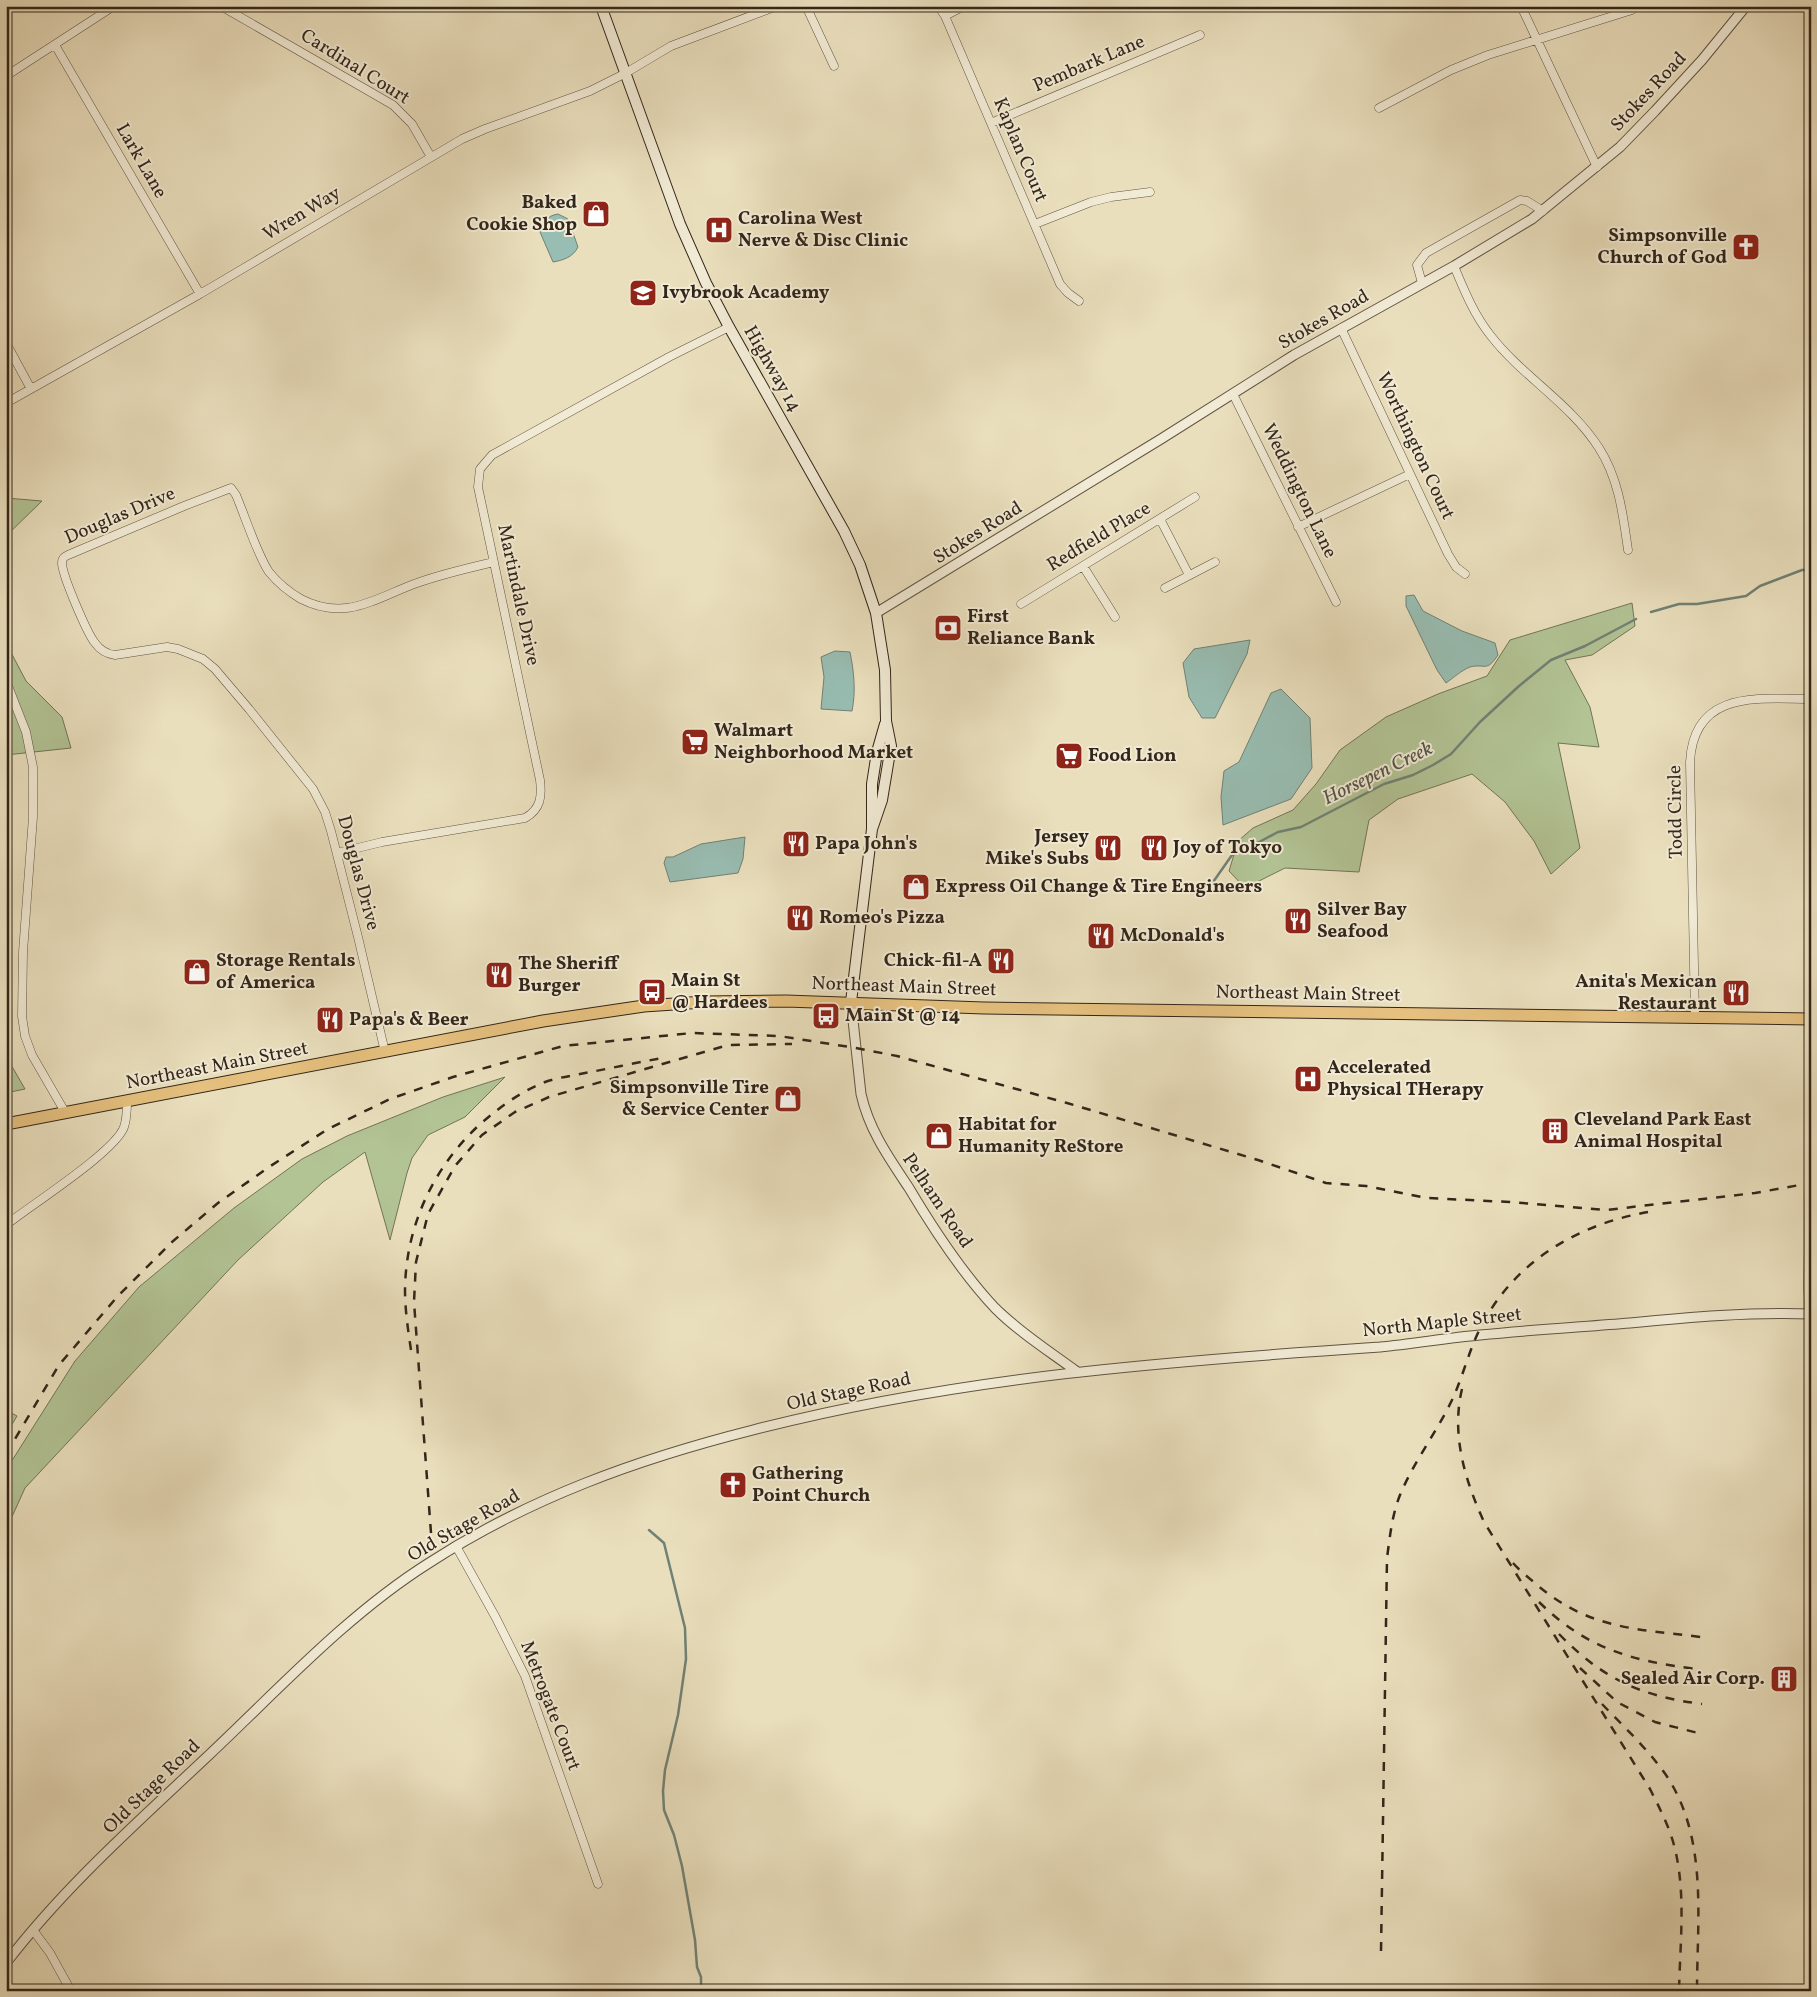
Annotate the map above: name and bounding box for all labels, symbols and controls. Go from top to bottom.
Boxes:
street label: Cardinal Court [295,23,415,111]
street label: Pembark Lane [1029,29,1149,99]
street label: Stokes Road [1605,46,1693,138]
street label: Kaplan Court [986,94,1054,207]
street label: Lark Lane [109,119,173,203]
street label: Wren Way [258,181,346,247]
place label: Baked Cookie Shop [466,190,577,238]
shop icon: Baked Cookie Shop [581,199,611,229]
place label: Carolina West Nerve & Disc Clinic [738,206,908,254]
hospital icon: Carolina West Nerve & Disc Clinic [704,215,734,245]
place label: Simpsonville Church of God [1598,223,1727,271]
church icon: Simpsonville Church of God [1731,232,1761,262]
school or university icon: Ivybrook Academy [628,278,658,308]
place label: Ivybrook Academy [662,280,830,306]
street label: Stokes Road [1274,284,1374,356]
street label: Highway 14 [737,321,807,417]
street label: Worthington Court [1369,368,1461,524]
street label: Weddington Lane [1255,419,1343,563]
street label: Douglas Drive [61,481,179,551]
street label: Stokes Road [928,495,1028,571]
street label: Redfield Place [1042,496,1156,578]
street label: Martindale Drive [490,522,546,668]
place label: First Reliance Bank [967,604,1095,652]
bank icon: First Reliance Bank [933,613,963,643]
place label: Walmart Neighborhood Market [714,718,913,766]
supermarket icon: Walmart Neighborhood Market [680,727,710,757]
water label: Horsepen Creek [1318,735,1438,813]
supermarket icon: Food Lion [1054,741,1084,771]
place label: Food Lion [1088,743,1177,769]
street label: Todd Circle [1662,765,1690,859]
street label: Douglas Drive [330,813,386,933]
place label: Jersey Mike's Subs [985,824,1089,872]
restaurant icon: Papa John's [781,829,811,859]
place label: Papa John's [815,831,918,857]
restaurant icon: Jersey Mike's Subs [1093,833,1123,863]
restaurant icon: Joy of Tokyo [1139,833,1169,863]
place label: Joy of Tokyo [1172,835,1282,861]
shop icon: Express Oil Change & Tire Engineers [901,872,931,902]
place label: Express Oil Change & Tire Engineers [935,874,1262,900]
place label: Silver Bay Seafood [1317,897,1407,945]
restaurant icon: Romeo's Pizza [785,903,815,933]
place label: Romeo's Pizza [819,905,945,931]
restaurant icon: Silver Bay Seafood [1283,906,1313,936]
restaurant icon: McDonald's [1086,921,1116,951]
place label: McDonald's [1120,923,1225,949]
restaurant icon: Chick-fil-A [986,946,1016,976]
place label: Storage Rentals of America [216,948,356,996]
place label: Chick-fil-A [884,948,982,974]
place label: The Sheriff Burger [518,951,620,999]
shop icon: Storage Rentals of America [182,957,212,987]
restaurant icon: The Sheriff Burger [484,960,514,990]
place label: Main St @ Hardees [671,968,768,1016]
place label: Anita's Mexican Restaurant [1575,969,1717,1017]
street label: Northeast Main Street [811,971,997,1003]
bus stop icon: Main St @ Hardees [637,977,667,1007]
restaurant icon: Anita's Mexican Restaurant [1721,978,1751,1008]
street label: Northeast Main Street [1215,979,1401,1009]
bus stop icon: Main St @ 14 [811,1001,841,1031]
place label: Main St @ 14 [845,1003,960,1029]
restaurant icon: Papa's & Beer [315,1005,345,1035]
place label: Papa's & Beer [349,1007,469,1033]
street label: Northeast Main Street [124,1036,311,1096]
place label: Accelerated Physical THerapy [1327,1055,1484,1103]
hospital icon: Accelerated Physical THerapy [1293,1064,1323,1094]
place label: Simpsonville Tire & Service Center [610,1075,769,1123]
shop icon: Simpsonville Tire & Service Center [773,1084,803,1114]
place label: Cleveland Park East Animal Hospital [1574,1107,1751,1155]
place label: Habitat for Humanity ReStore [958,1112,1124,1160]
building icon: Cleveland Park East Animal Hospital [1540,1116,1570,1146]
shop icon: Habitat for Humanity ReStore [924,1121,954,1151]
street label: Pelham Road [896,1148,978,1254]
street label: North Maple Street [1361,1302,1523,1344]
street label: Old Stage Road [785,1366,913,1418]
place label: Gathering Point Church [752,1461,871,1509]
church icon: Gathering Point Church [718,1470,748,1500]
street label: Old Stage Road [403,1483,525,1569]
street label: Metrogate Court [513,1637,587,1775]
building icon: Sealed Air Corp. [1769,1664,1799,1694]
place label: Sealed Air Corp. [1621,1666,1765,1692]
street label: Old Stage Road [98,1734,206,1840]

